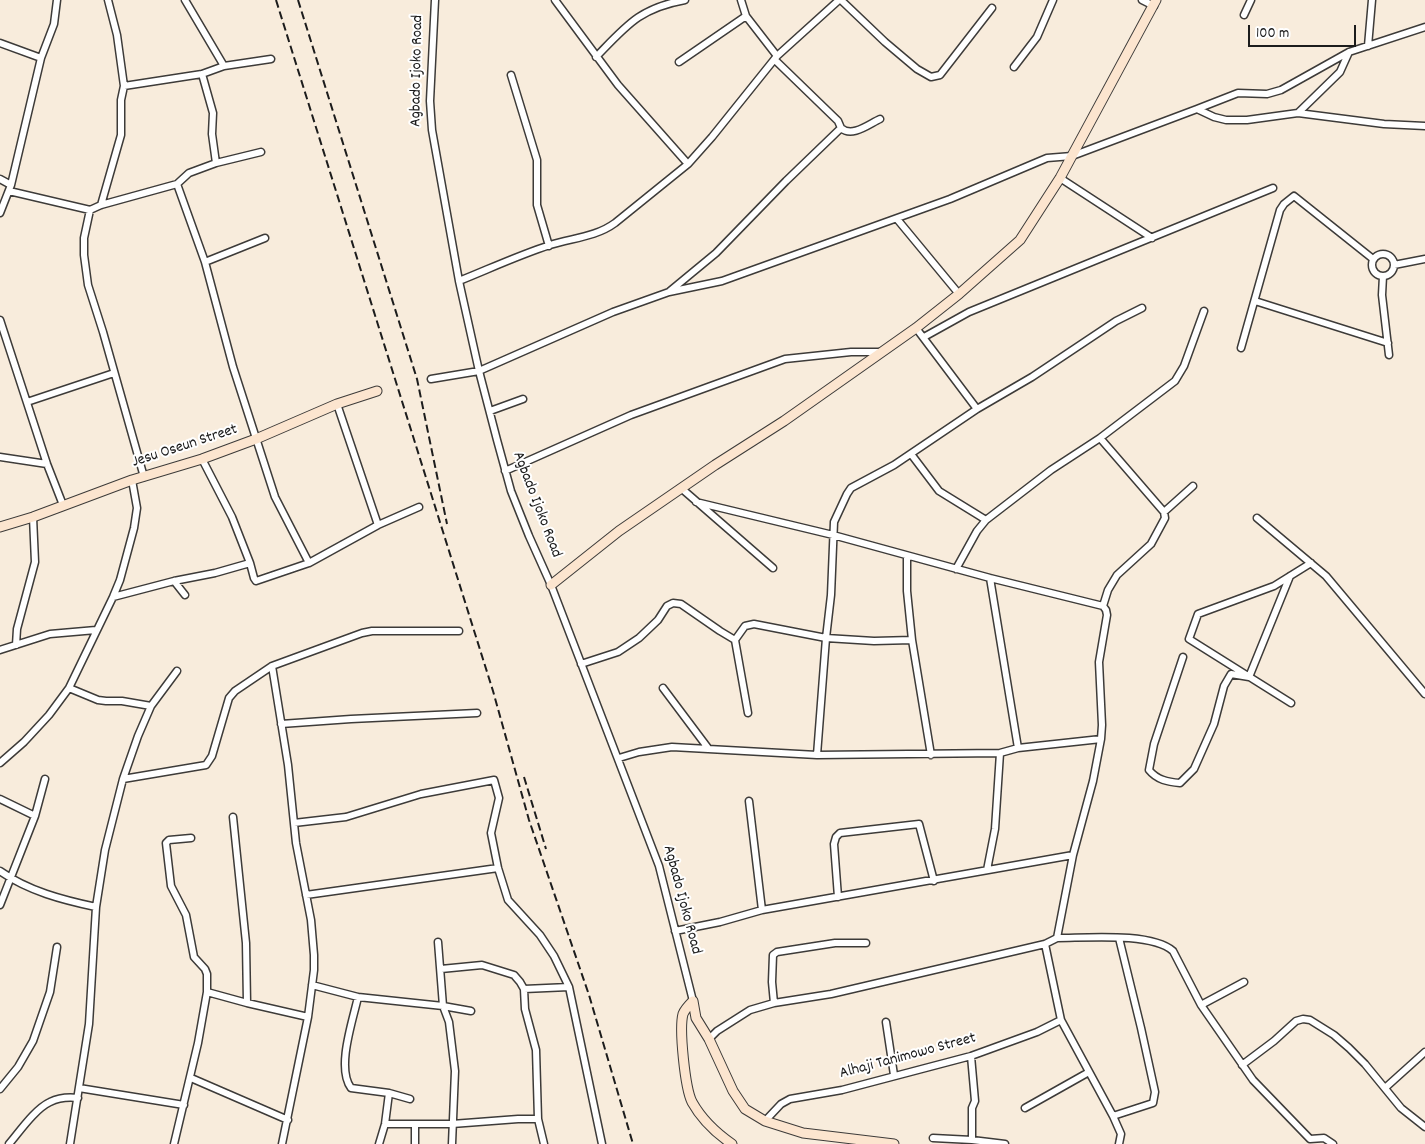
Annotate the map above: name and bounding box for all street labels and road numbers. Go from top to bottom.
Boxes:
street label: Agbado Ijoko Road [407,15,429,127]
street label: Jesu Oseun Street [130,421,240,473]
street label: Agbado Ijoko Road [507,449,565,561]
street label: Agbado Ijoko Road [657,843,705,957]
street label: Alhaji Tanimowo Street [838,1030,978,1084]

